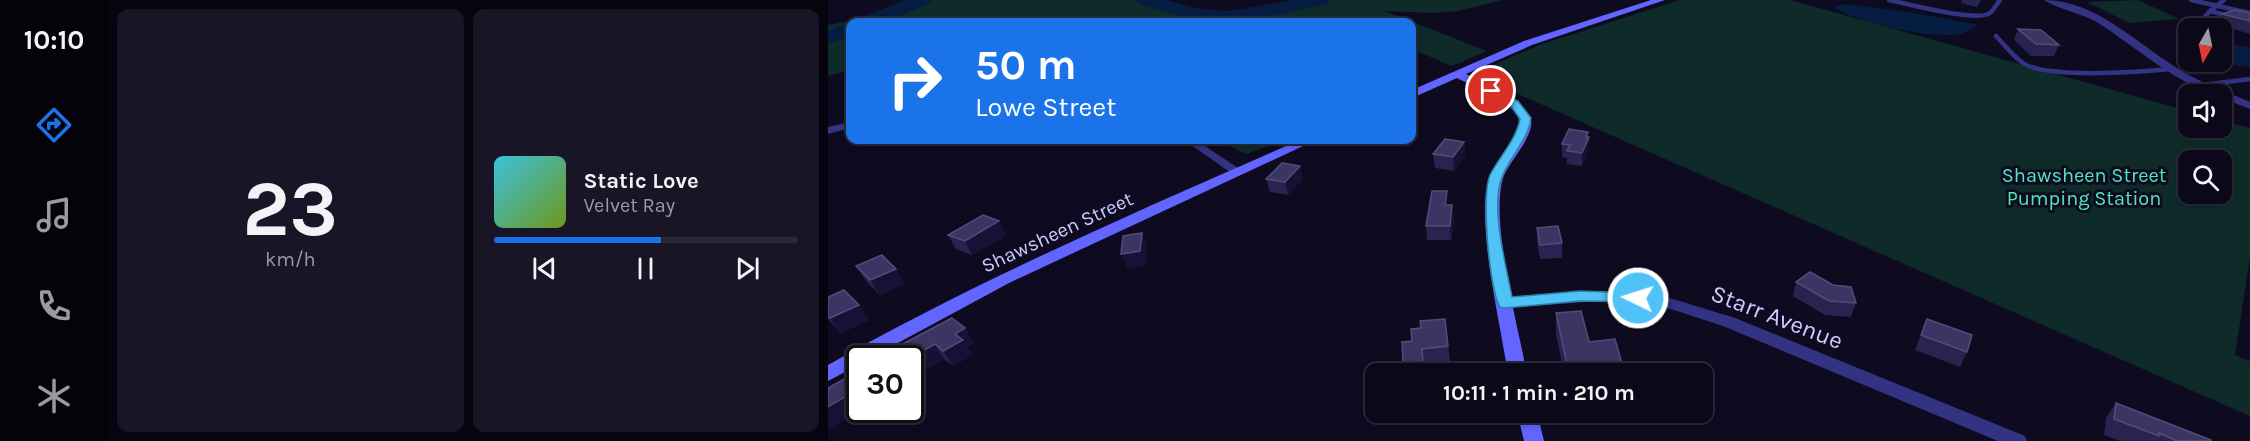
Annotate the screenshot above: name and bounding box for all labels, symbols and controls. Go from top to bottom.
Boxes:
north arrow [2178,18,2232,72]
map controls [2178,18,2232,204]
text: 10:10 [24,24,84,56]
text: 50 m [975,40,1077,90]
icon: right [876,42,954,120]
pin [1465,65,1516,116]
icon: arrive [1474,74,1507,107]
button: sound [2178,84,2232,138]
text: Lowe Street [975,91,1116,123]
icon: directions [33,104,75,146]
button: search [2178,150,2232,204]
text: 23 [242,163,338,255]
park label: Shawsheen Street Pumping Station [2002,164,2167,210]
text: Static Love [584,168,699,194]
street label: Shawsheen Street [978,187,1137,278]
icon: music [33,194,75,236]
text: Velvet Ray [584,194,675,217]
text: km/h [265,248,316,271]
icon: previous [528,252,561,285]
icon: pause [629,252,662,285]
icon: next [731,252,764,285]
position arrow [1606,266,1670,330]
street label: Starr Avenue [1707,279,1847,355]
icon: phone [33,285,75,327]
speed limit sign: 30 [846,345,924,423]
icon: climate [33,375,75,417]
text: 10:11 · 1 min · 210 m [1443,380,1635,406]

